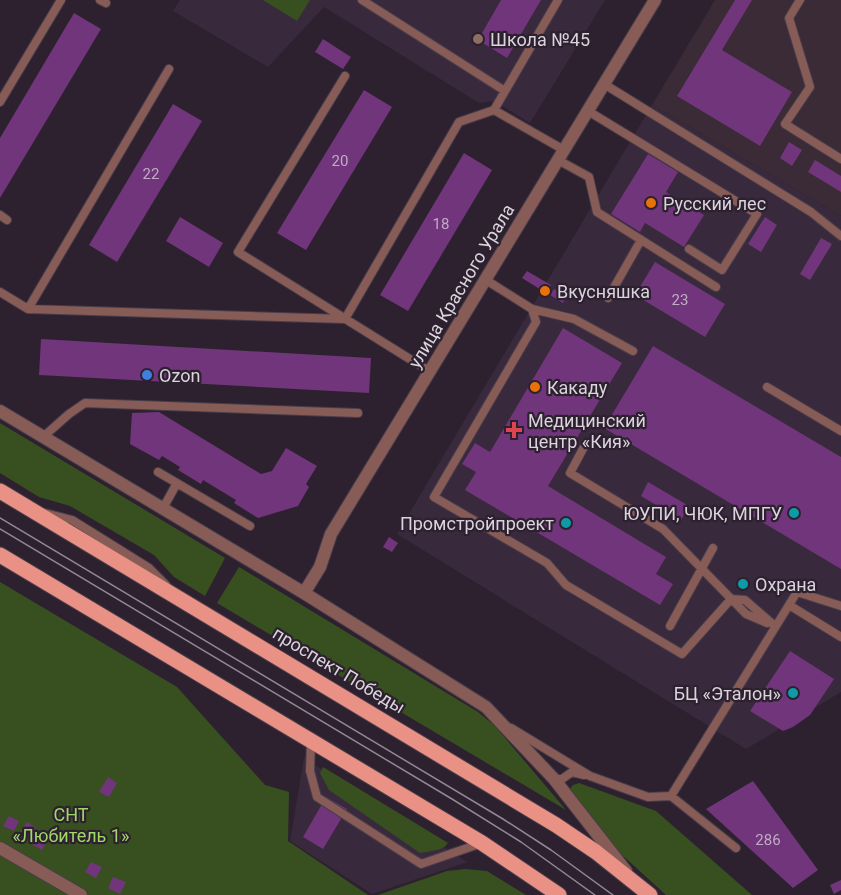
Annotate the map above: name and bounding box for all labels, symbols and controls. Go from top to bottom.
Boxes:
place label: Школа №45 [490,29,590,50]
marker: Школа №45 [471,32,485,46]
house number: 20 [332,152,348,170]
house number: 22 [143,165,159,183]
place label: Русский лес [663,193,766,214]
marker: Русский лес [644,196,658,210]
street label: улица Красного Урала [404,200,518,372]
house number: 18 [433,215,449,233]
place label: Вкусняшка [557,281,650,302]
marker: Вкусняшка [538,284,552,298]
house number: 23 [672,291,688,309]
place label: Ozon [159,365,200,386]
marker: Ozon [140,368,154,382]
place label: Какаду [547,377,608,398]
marker: Какаду [528,380,542,394]
place label: Медицинский центр «Кия» [528,410,646,452]
marker: Медицинский центр «Кия» [505,421,523,439]
place label: ЮУПИ, ЧЮК, МПГУ [623,503,782,524]
marker: ЮУПИ, ЧЮК, МПГУ [787,506,801,520]
place label: Промстройпроект [400,513,554,534]
marker: Промстройпроект [559,516,573,530]
place label: Охрана [755,574,816,595]
marker: Охрана [736,577,750,591]
street label: проспект Победы [269,622,409,718]
place label: БЦ «Эталон» [674,683,781,704]
marker: БЦ «Эталон» [786,686,800,700]
park label: СНТ «Любитель 1» [13,804,129,846]
house number: 286 [755,831,781,849]

